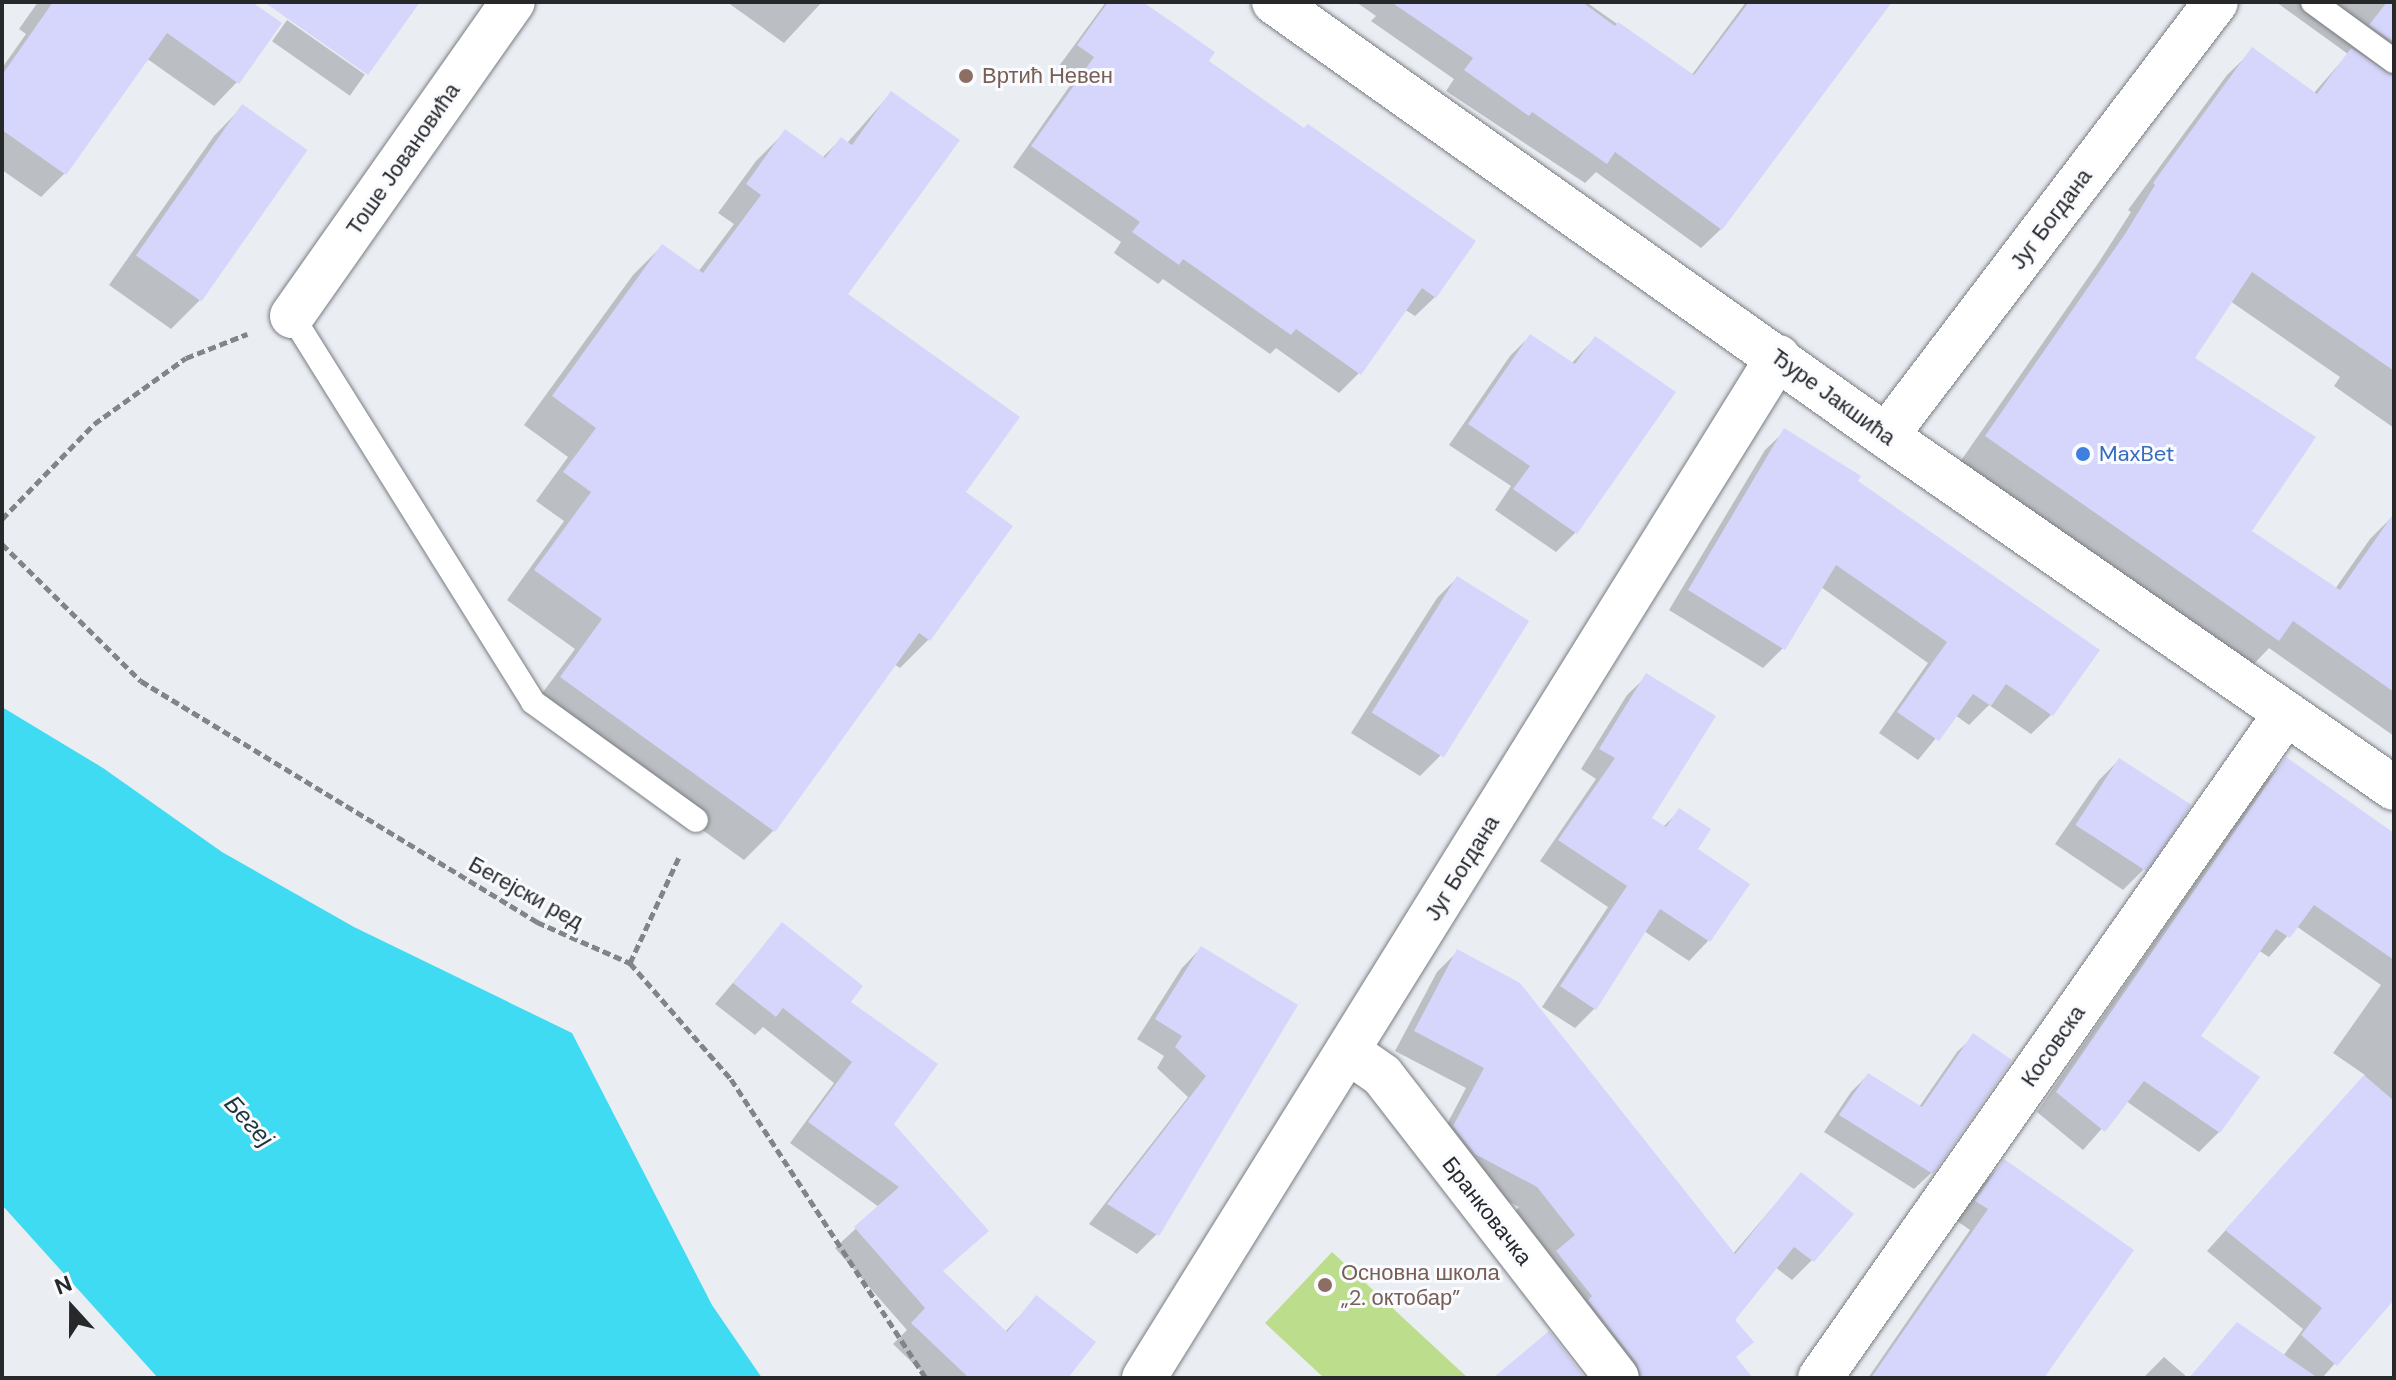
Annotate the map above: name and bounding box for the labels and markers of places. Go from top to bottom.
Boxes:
place label: Вртић Невен [982,63,1113,89]
marker: Вртић Невен [957,67,975,85]
place label: MaxBet [2099,441,2174,467]
marker: MaxBet [2074,445,2092,463]
place label: Основна школа „2. октобар” [1341,1259,1500,1310]
marker: Основна школа „2. октобар” [1316,1276,1334,1294]

